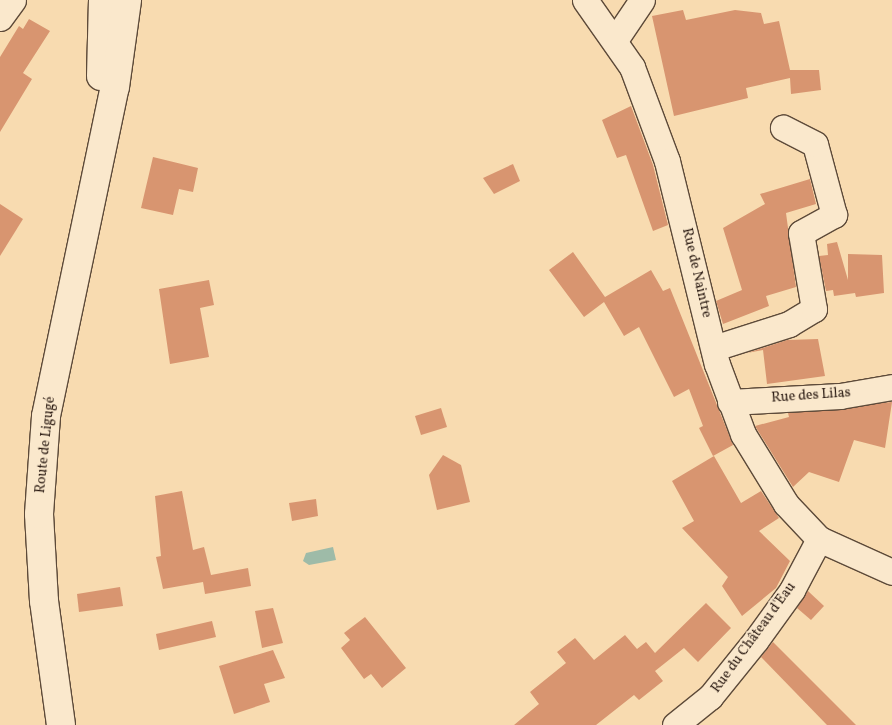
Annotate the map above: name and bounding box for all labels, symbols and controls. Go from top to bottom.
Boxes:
street label: Rue de Naintre [678,226,714,320]
street label: Rue des Lilas [771,385,851,407]
street label: Route de Ligugé [33,396,59,494]
street label: Rue du Château d'Eau [708,579,800,697]

